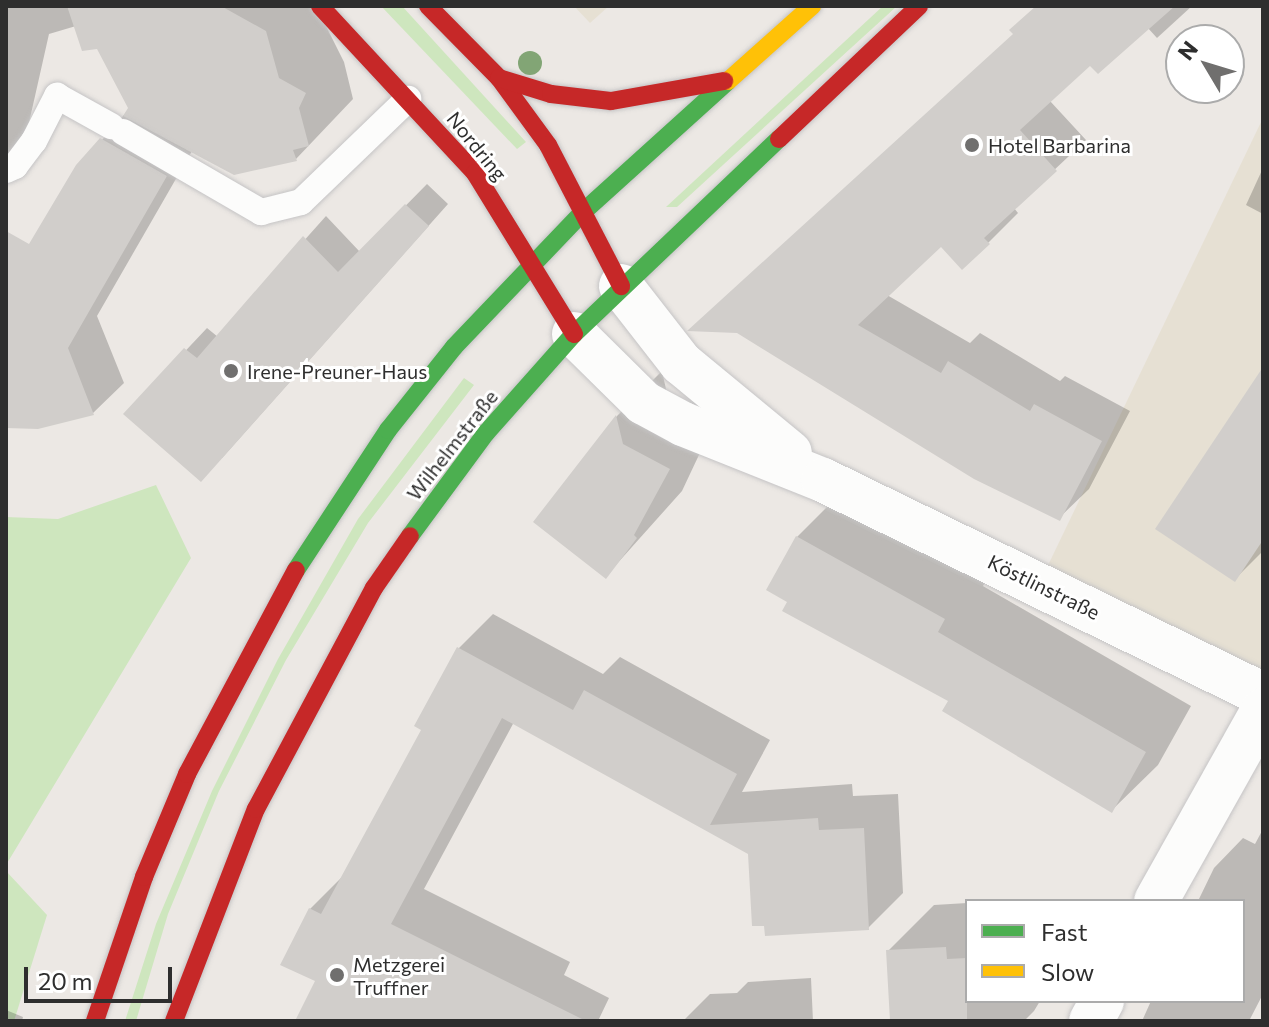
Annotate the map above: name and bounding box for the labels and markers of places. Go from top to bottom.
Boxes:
place label: Hotel Barbarina [988,133,1131,157]
marker: Hotel Barbarina [963,136,981,154]
place label: Irene-Preuner-Haus [247,359,427,383]
marker: Irene-Preuner-Haus [222,362,240,380]
place label: Metzgerei Truffner [353,952,445,999]
marker: Metzgerei Truffner [328,966,346,984]

